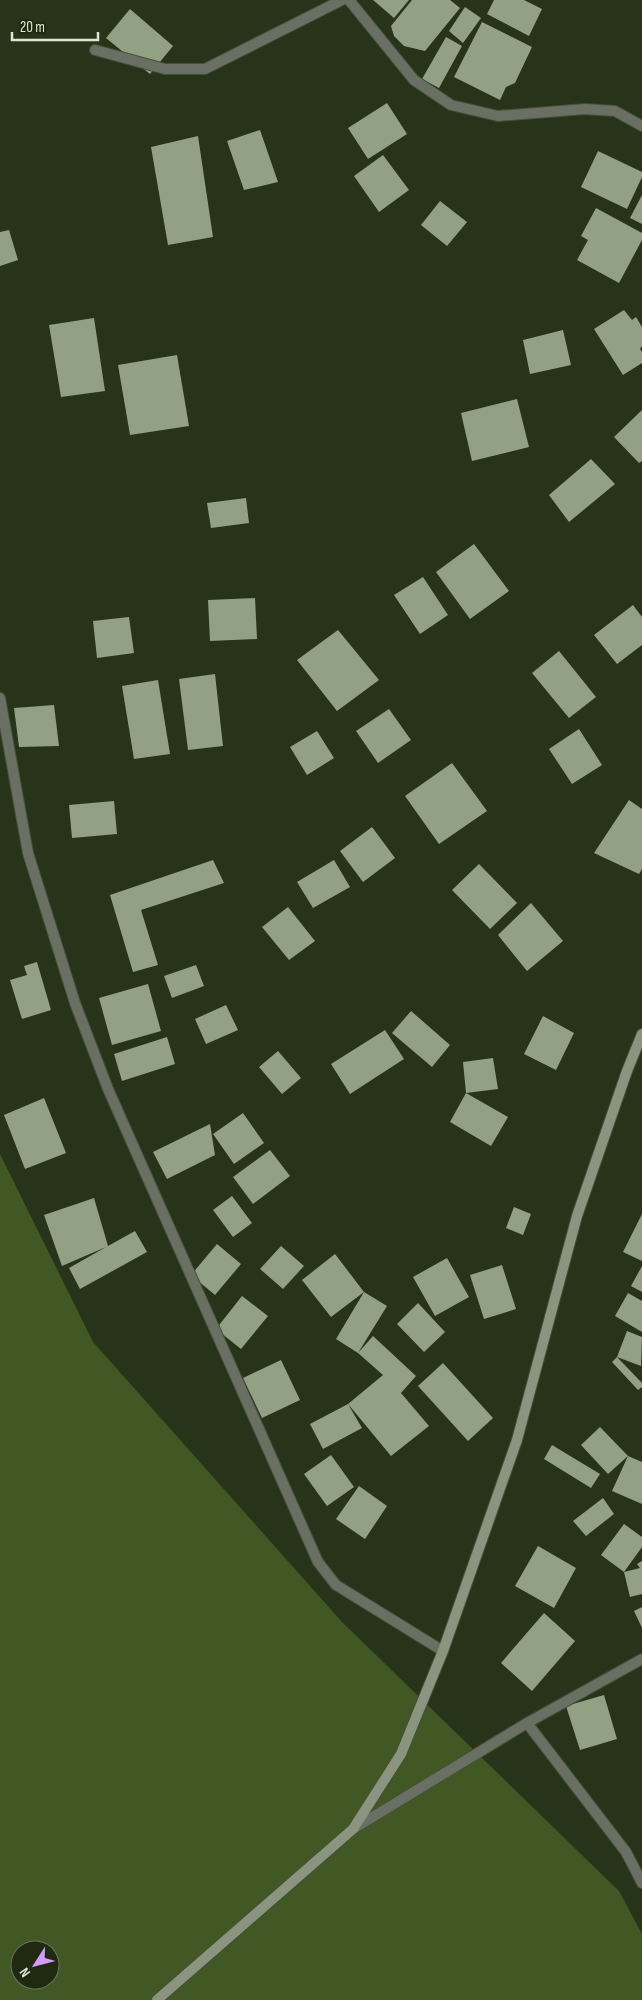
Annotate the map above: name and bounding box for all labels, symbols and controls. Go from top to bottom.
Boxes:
scale bar [12,10,99,42]
text: 20 m [20,18,45,37]
north arrow [10,1940,60,1990]
text: N [16,1964,34,1980]

